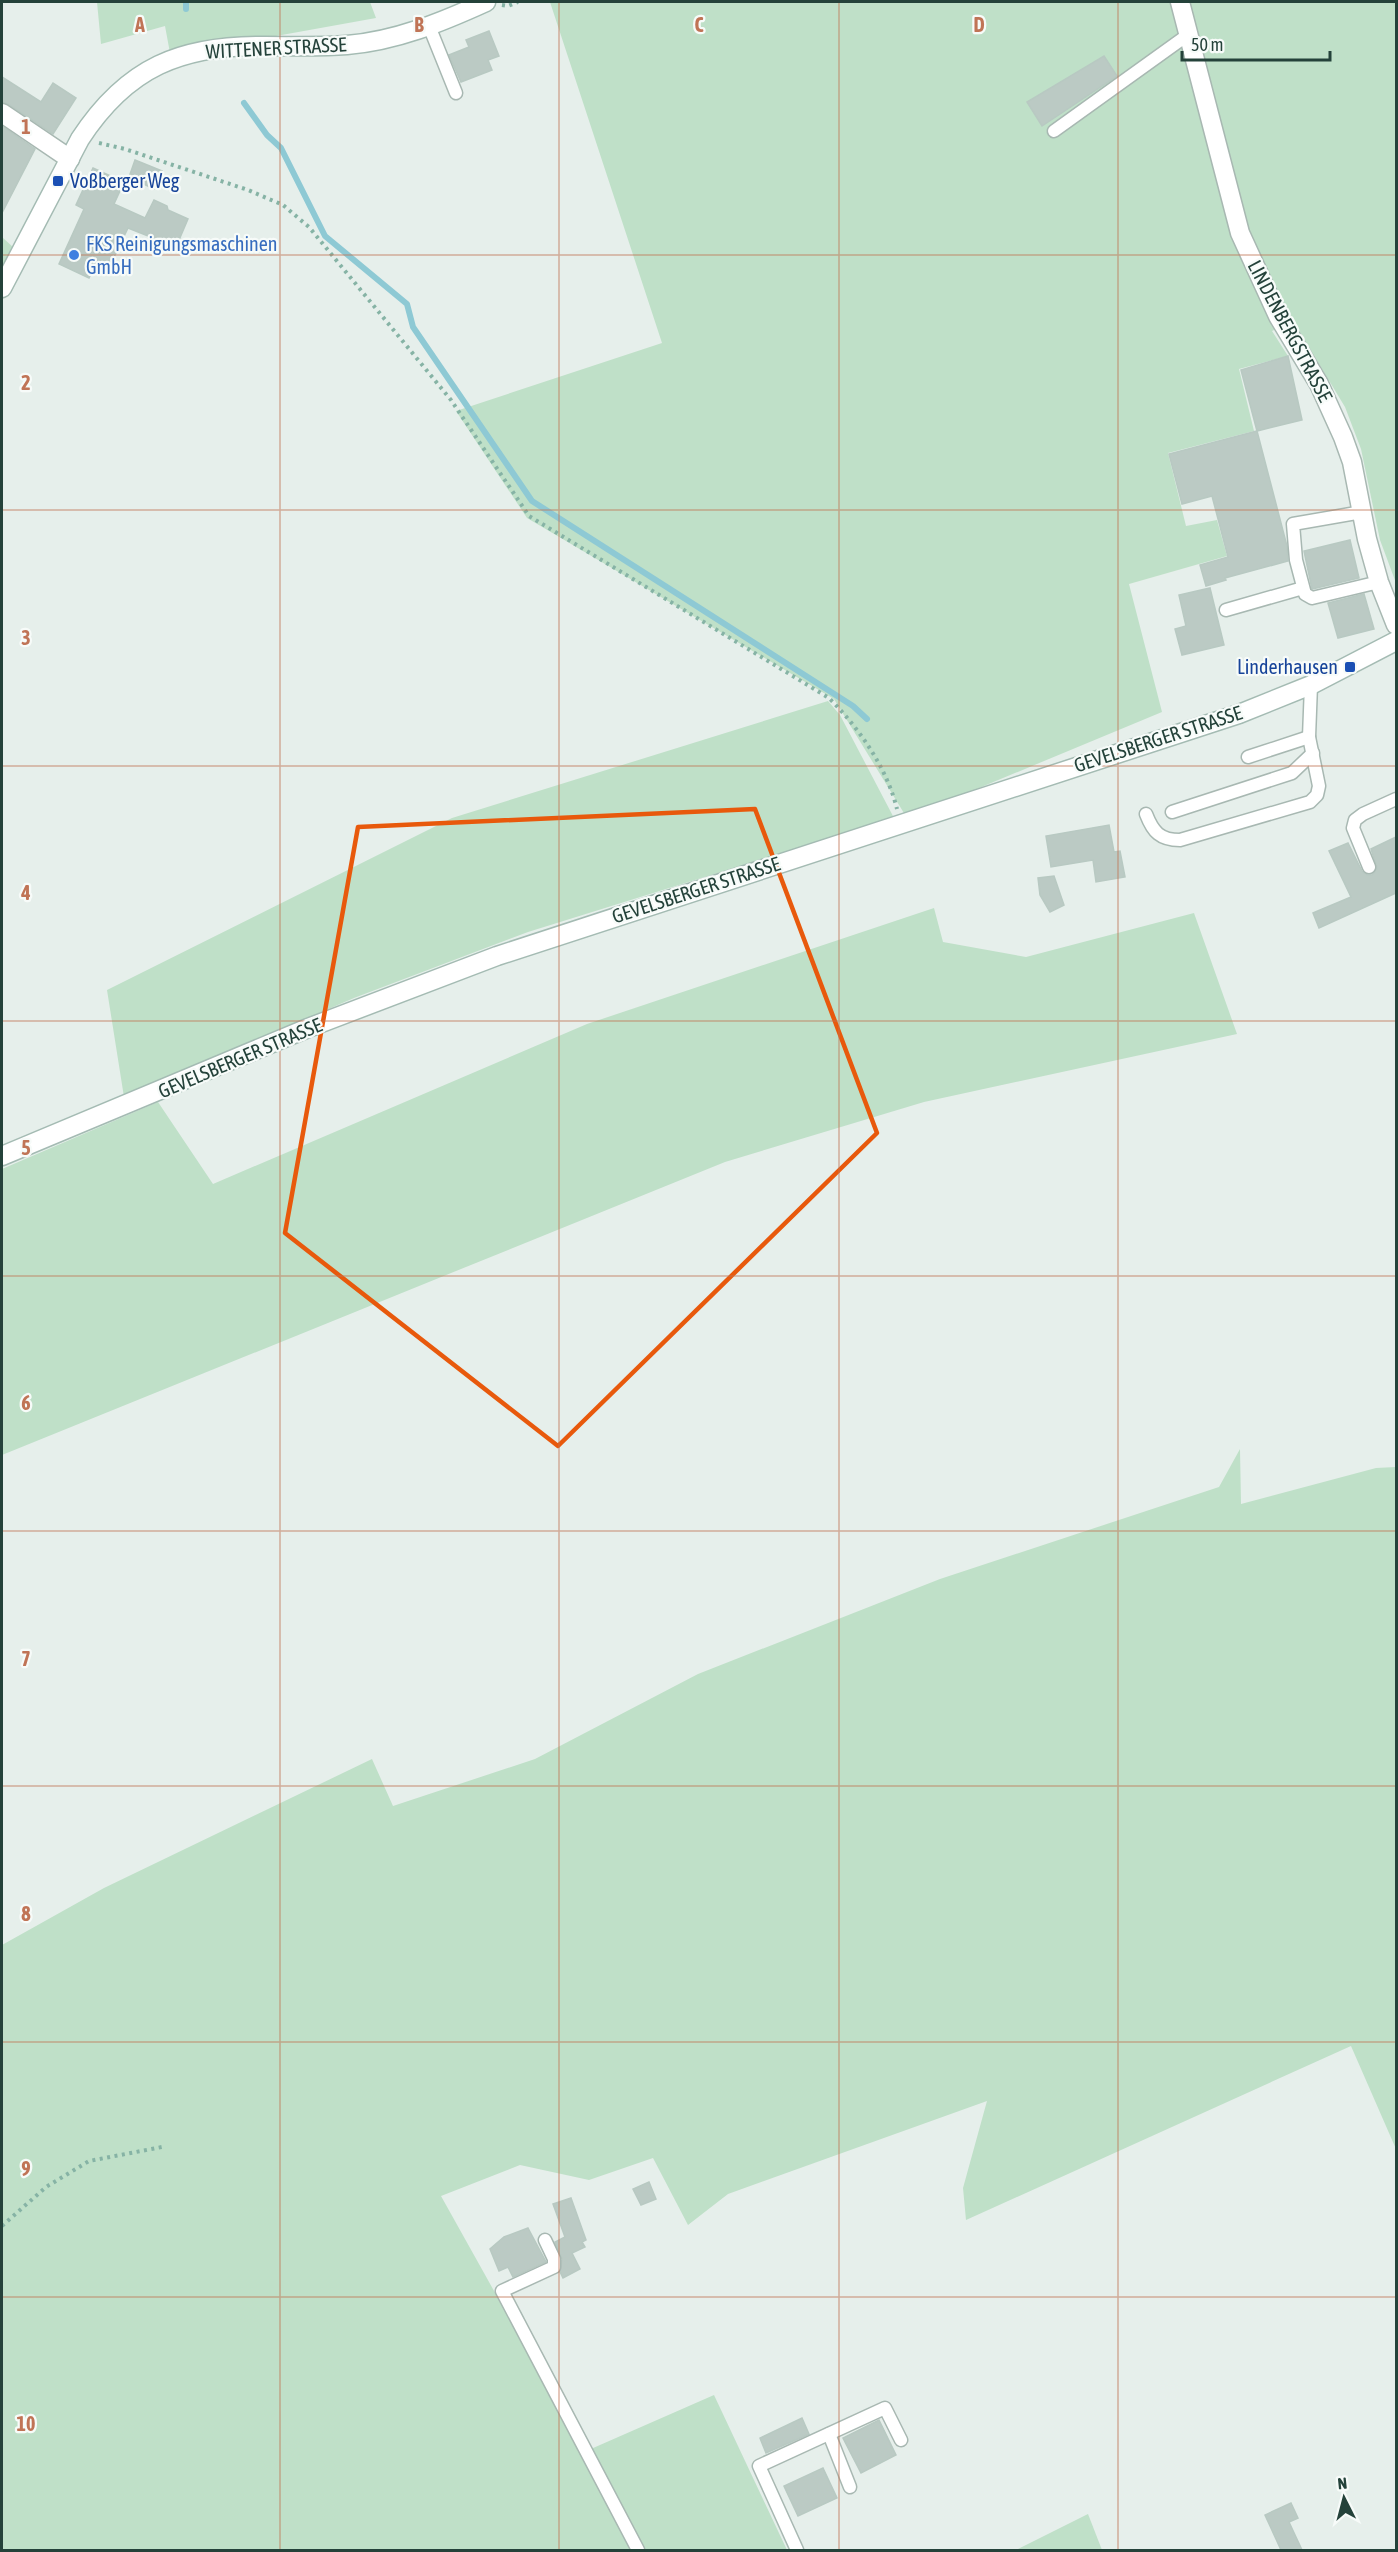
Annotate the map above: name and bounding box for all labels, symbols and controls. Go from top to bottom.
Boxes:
text: A [134,13,145,36]
text: B [414,13,424,36]
text: C [695,13,704,36]
text: D [973,13,985,36]
scale bar [1182,24,1330,62]
street label: WITTENER STRASSE [205,32,347,63]
text: 50 m [1191,34,1223,55]
text: 1 [21,115,31,138]
place label: Voßberger Weg [70,169,180,192]
marker: Voßberger Weg [51,174,65,188]
place label: FKS Reinigungsmaschinen GmbH [86,232,278,278]
marker: FKS Reinigungsmaschinen GmbH [67,248,81,262]
street label: LINDENBERGSTRASSE [1243,256,1338,406]
text: 2 [21,371,31,394]
text: 3 [21,626,31,649]
place label: Linderhausen [1237,655,1338,678]
marker: Linderhausen [1343,660,1357,674]
street label: GEVELSBERGER STRASSE [1071,700,1245,777]
street label: GEVELSBERGER STRASSE [609,851,783,928]
text: 4 [20,881,31,904]
street label: GEVELSBERGER STRASSE [155,1012,326,1102]
text: 5 [21,1136,31,1159]
text: 6 [21,1391,31,1414]
text: 7 [21,1647,31,1670]
text: 8 [21,1902,31,1925]
text: 9 [21,2157,31,2180]
text: 10 [17,2412,35,2435]
north arrow [1314,2468,1374,2528]
text: N [1337,2474,1348,2493]

